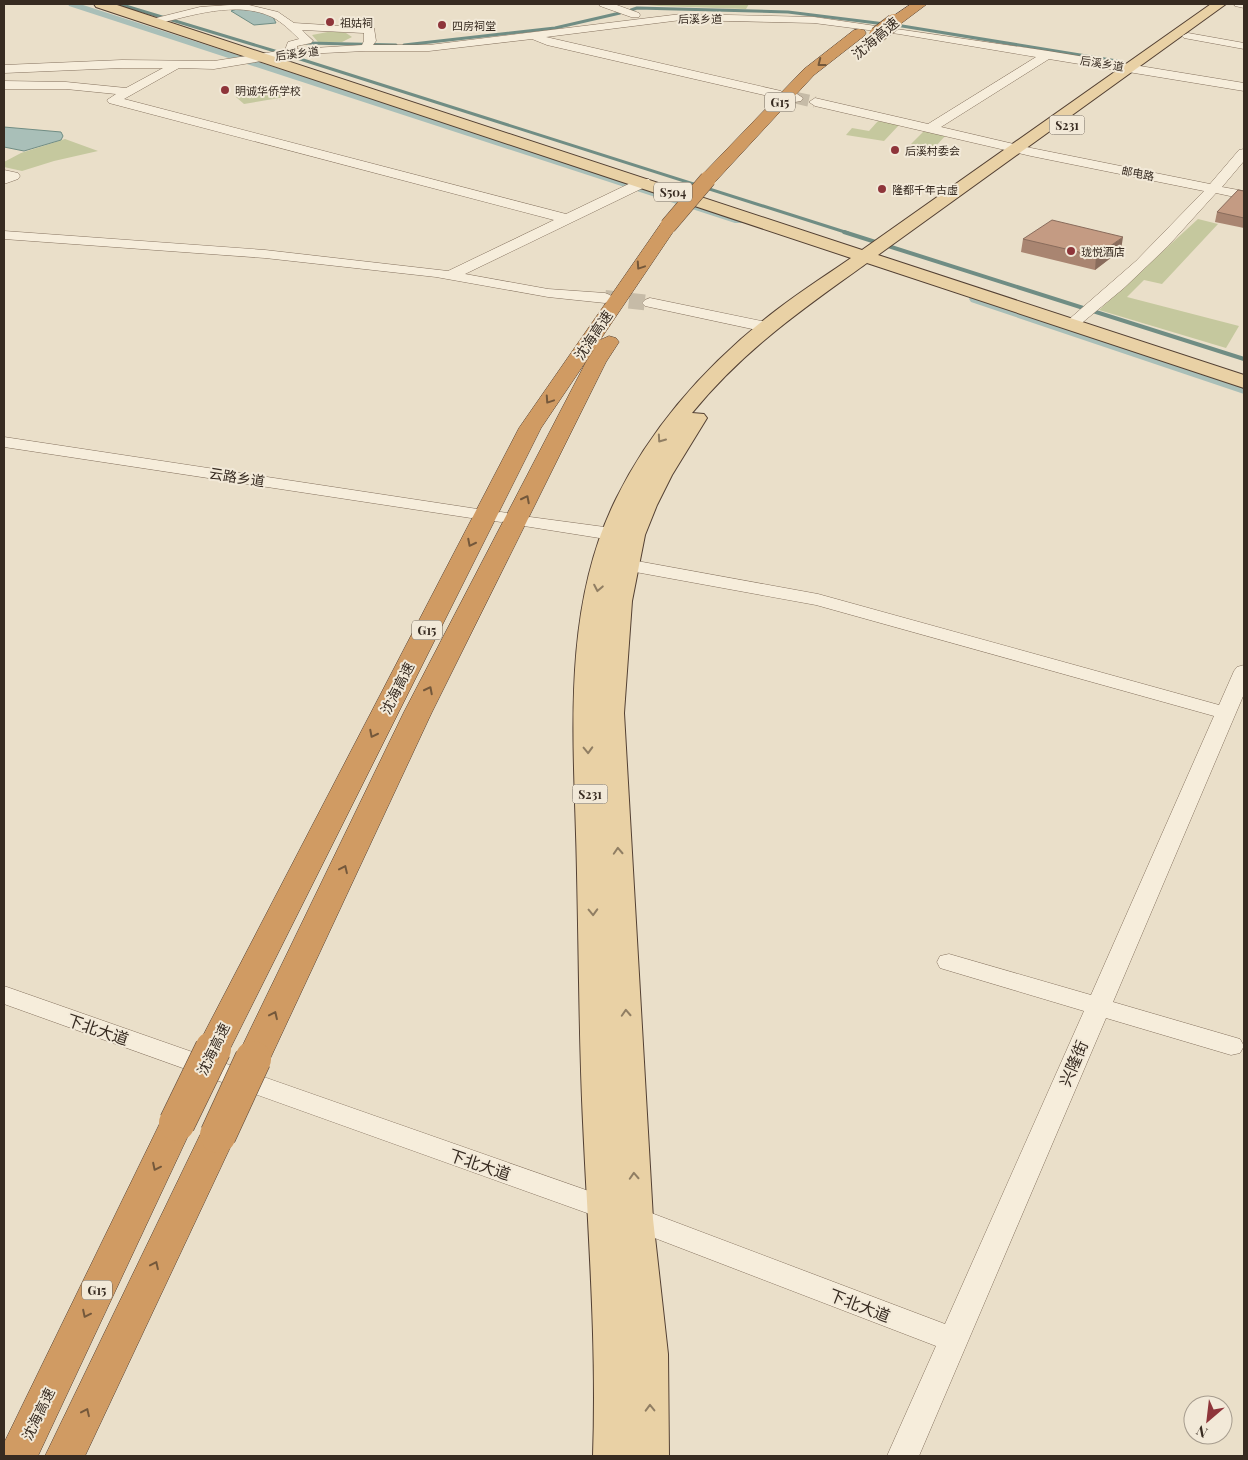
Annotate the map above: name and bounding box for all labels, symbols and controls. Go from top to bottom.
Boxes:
street label: 后溪乡道 [678,11,722,26]
street label: 沈海高速 [847,13,903,63]
place label: 祖姑祠 [340,15,373,30]
marker: 祖姑祠 [324,16,336,28]
place label: 四房祠堂 [452,18,496,33]
marker: 四房祠堂 [436,19,448,31]
street label: 后溪乡道 [274,43,320,63]
street label: 后溪乡道 [1079,52,1125,74]
one-way arrow [818,57,827,65]
place label: 明诚华侨学校 [235,83,301,98]
marker: 明诚华侨学校 [219,84,231,96]
road number: G15 [765,92,795,111]
road number: S231 [1050,116,1084,134]
place label: 后溪村委会 [905,143,960,158]
marker: 后溪村委会 [889,144,901,156]
street label: 邮电路 [1120,162,1156,184]
road number: S504 [654,182,692,202]
place label: 隆都千年古虚 [892,182,958,197]
marker: 隆都千年古虚 [876,183,888,195]
place label: 珑悦酒店 [1081,244,1125,259]
marker: 珑悦酒店 [1065,245,1077,257]
one-way arrow [637,260,646,270]
street label: 沈海高速 [569,306,617,364]
one-way arrow [546,394,555,404]
one-way arrow [658,433,667,443]
street label: 云路乡道 [208,463,266,491]
one-way arrow [520,495,530,504]
one-way arrow [467,537,477,546]
one-way arrow [594,584,604,592]
road number: G15 [412,620,442,640]
street label: 沈海高速 [376,659,418,717]
one-way arrow [423,687,433,696]
one-way arrow [369,729,379,738]
one-way arrow [583,746,594,754]
road number: S231 [572,784,608,804]
one-way arrow [612,847,623,855]
one-way arrow [337,865,347,874]
one-way arrow [588,908,598,916]
street label: 下北大道 [64,1009,132,1049]
one-way arrow [620,1009,631,1017]
one-way arrow [268,1011,278,1020]
street label: 沈海高速 [192,1020,234,1078]
street label: 兴隆街 [1054,1037,1092,1089]
street label: 下北大道 [446,1144,514,1184]
one-way arrow [152,1162,162,1171]
one-way arrow [628,1171,639,1179]
one-way arrow [149,1262,159,1271]
road number: G15 [82,1280,112,1300]
street label: 下北大道 [826,1284,894,1326]
one-way arrow [82,1309,92,1318]
street label: 沈海高速 [17,1385,59,1443]
north arrow [1183,1395,1233,1445]
one-way arrow [645,1403,655,1411]
one-way arrow [79,1408,90,1417]
text: N [1193,1421,1211,1443]

